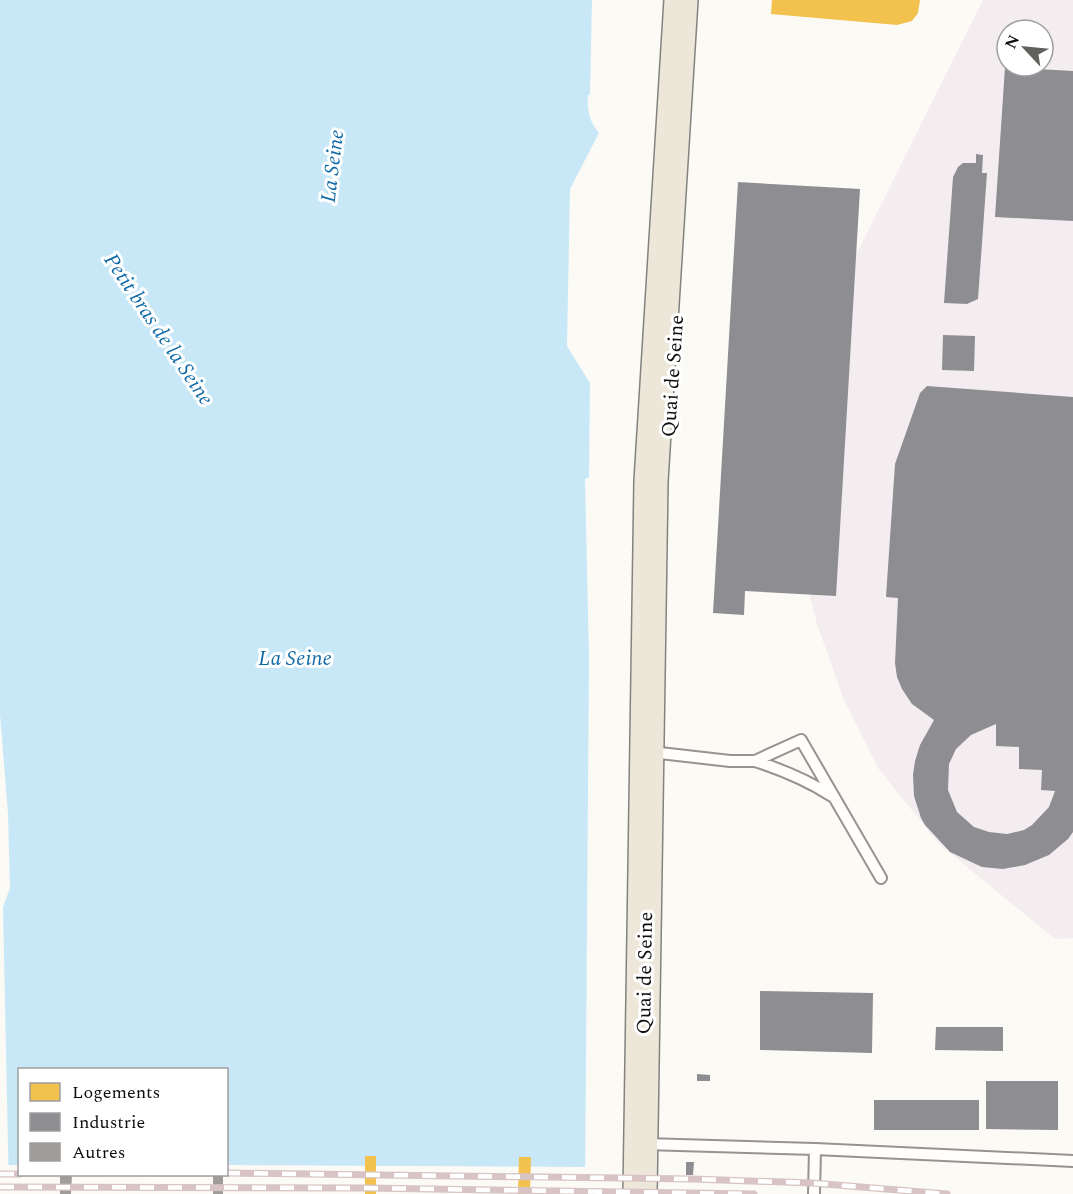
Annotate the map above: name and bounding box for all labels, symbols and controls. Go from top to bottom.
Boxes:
north arrow [995,18,1055,78]
text: N [999,31,1026,53]
water label: La Seine [313,128,353,205]
water label: Petit bras de la Seine [95,247,221,412]
street label: Quai de Seine [654,314,692,438]
water label: La Seine [258,643,332,675]
street label: Quai de Seine [629,911,661,1035]
legend [18,1068,228,1176]
text: Logements [72,1079,160,1106]
text: Industrie [72,1109,145,1136]
text: Autres [72,1139,125,1166]

